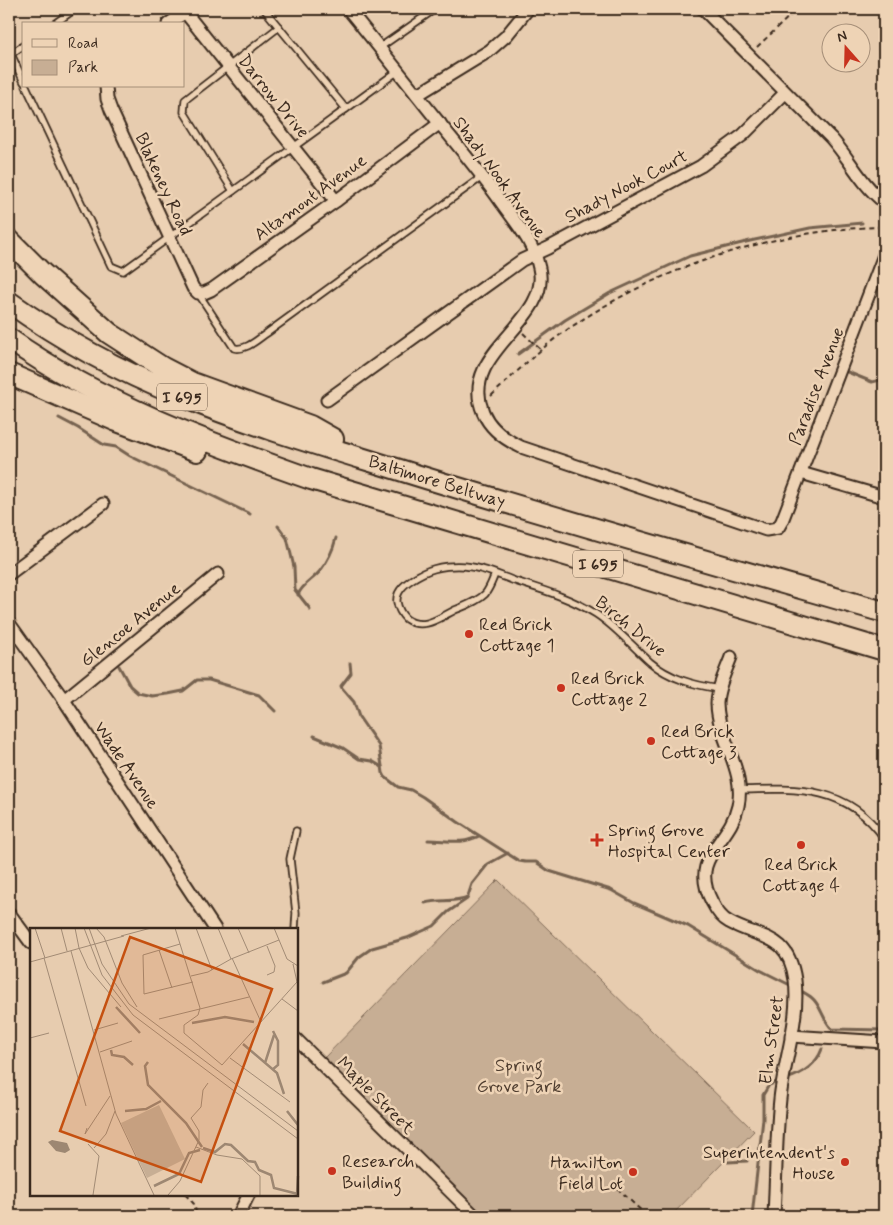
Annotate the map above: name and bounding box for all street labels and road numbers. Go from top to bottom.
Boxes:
street label: Darrow Drive [232,50,314,144]
street label: Shady Nook Avenue [447,112,551,243]
street label: Blakeney Road [129,129,197,240]
street label: Shady Nook Court [561,144,692,229]
street label: Altamont Avenue [249,149,372,247]
street label: Paradise Avenue [783,324,850,449]
road number: I 695 [157,384,207,411]
street label: Baltimore Beltway [365,450,508,514]
road number: I 695 [573,550,623,578]
street label: Glencoe Avenue [75,577,186,673]
street label: Birch Drive [590,591,671,663]
street label: Wade Avenue [88,717,164,814]
street label: Elm Street [754,994,790,1086]
street label: Maple Street [331,1051,420,1140]

